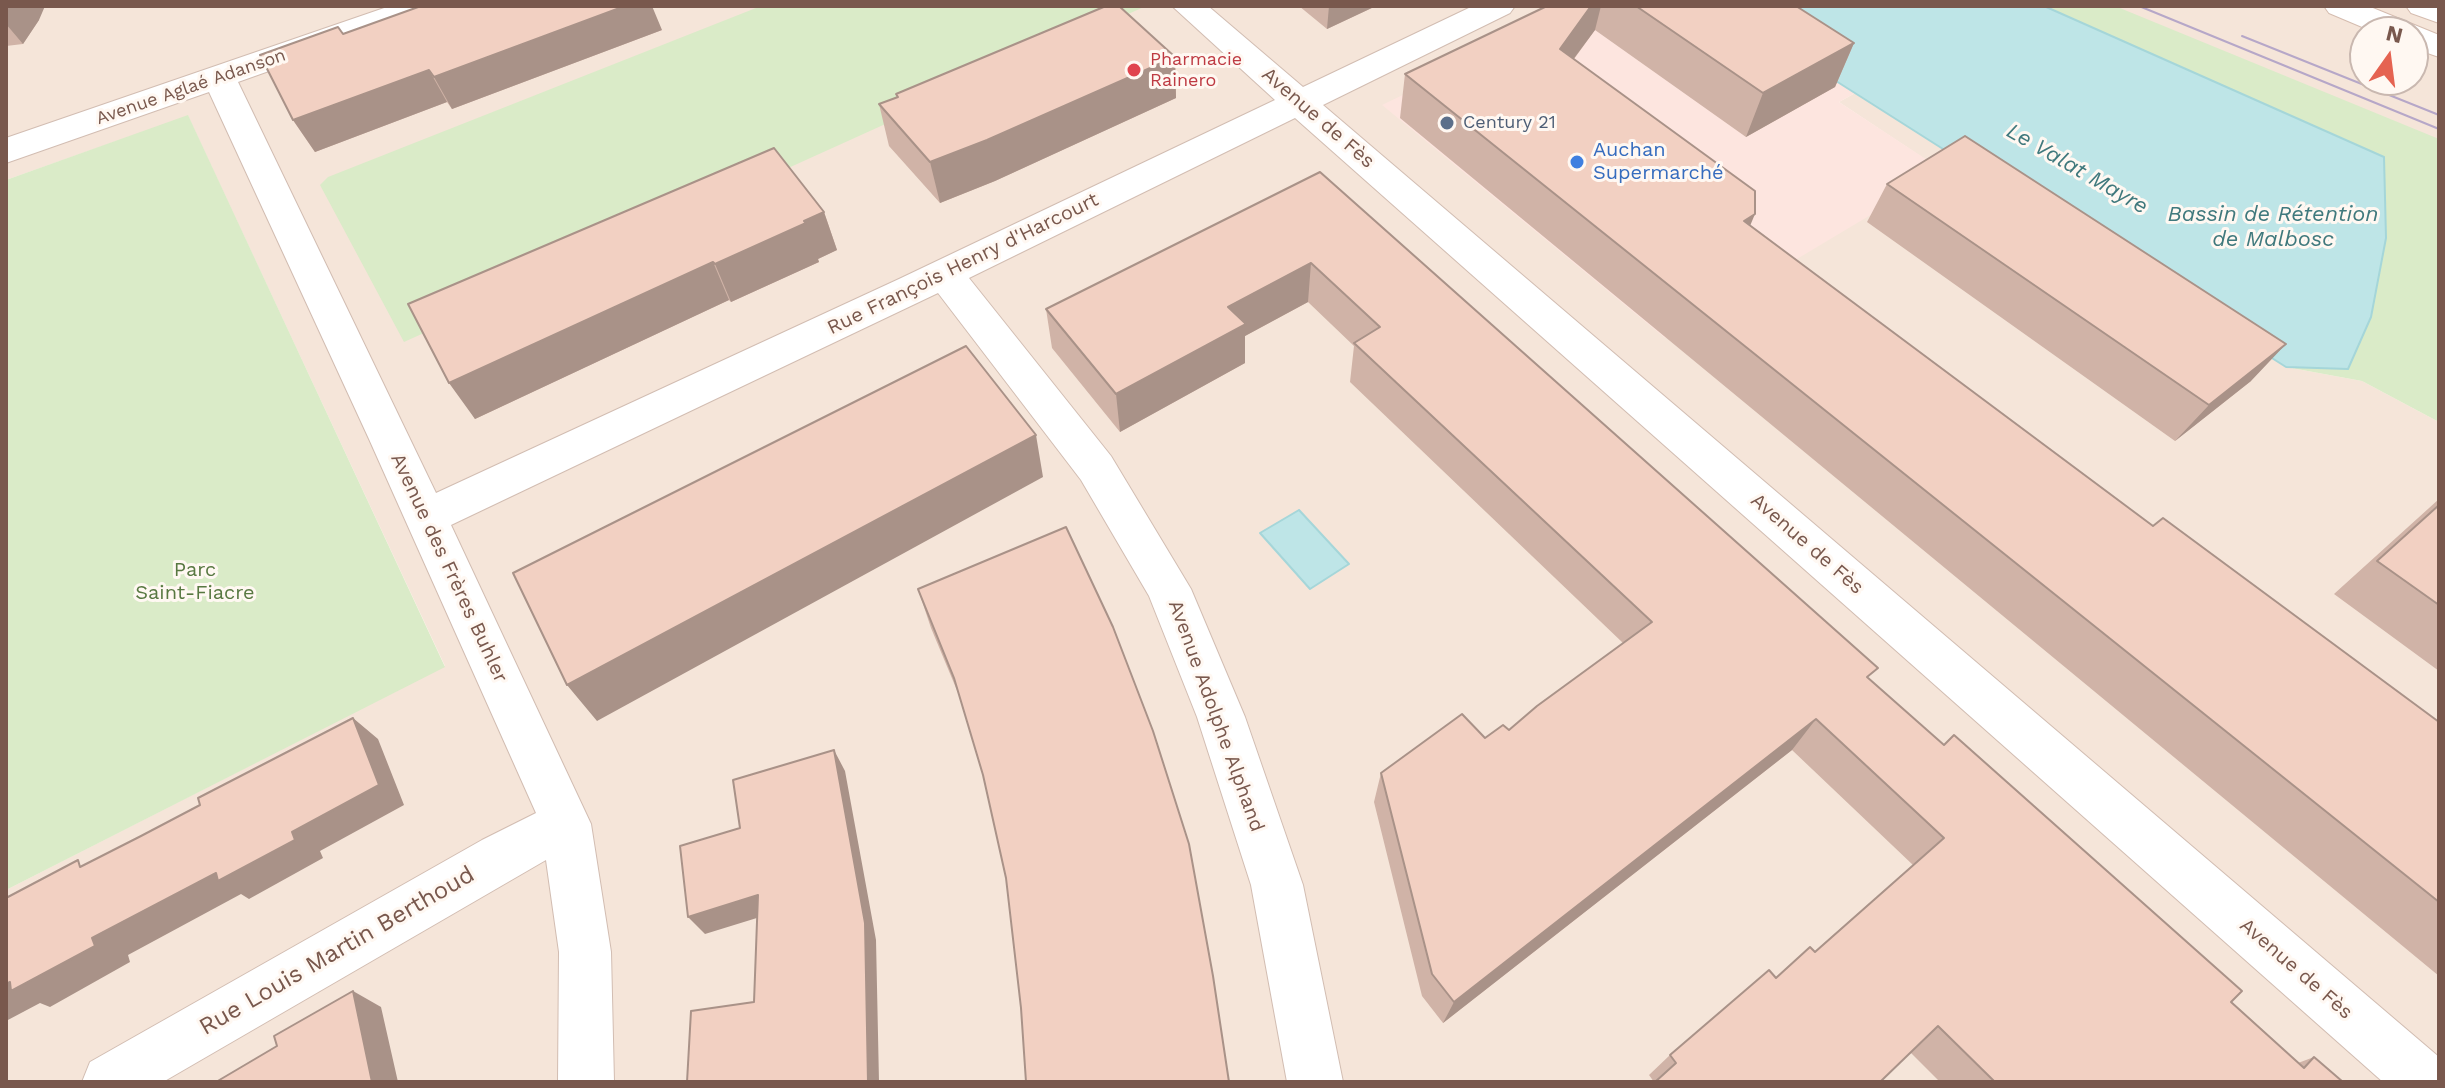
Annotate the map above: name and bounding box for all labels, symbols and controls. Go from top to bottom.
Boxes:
north arrow [2349,16,2429,96]
text: N [2384,20,2405,48]
street label: Avenue Aglaé Adanson [93,44,289,130]
place label: Pharmacie Rainero [1150,49,1242,92]
marker: Pharmacie Rainero [1125,61,1143,79]
street label: Avenue de Fès [1257,62,1379,174]
place label: Century 21 [1463,112,1556,134]
marker: Century 21 [1438,114,1456,132]
water label: Le Valat Mayre [2002,118,2152,220]
place label: Auchan Supermarché [1593,138,1724,185]
marker: Auchan Supermarché [1568,153,1586,171]
street label: Rue François Henry d'Harcourt [823,188,1103,340]
water label: Bassin de Rétention de Malbosc [2167,202,2379,254]
street label: Avenue des Frères Buhler [385,450,513,686]
street label: Avenue de Fès [1746,488,1868,600]
park label: Parc Saint-Fiacre [135,558,255,605]
street label: Avenue Adolphe Alphand [1163,597,1269,835]
street label: Rue Louis Martin Berthoud [194,860,480,1042]
street label: Avenue de Fès [2235,913,2357,1025]

